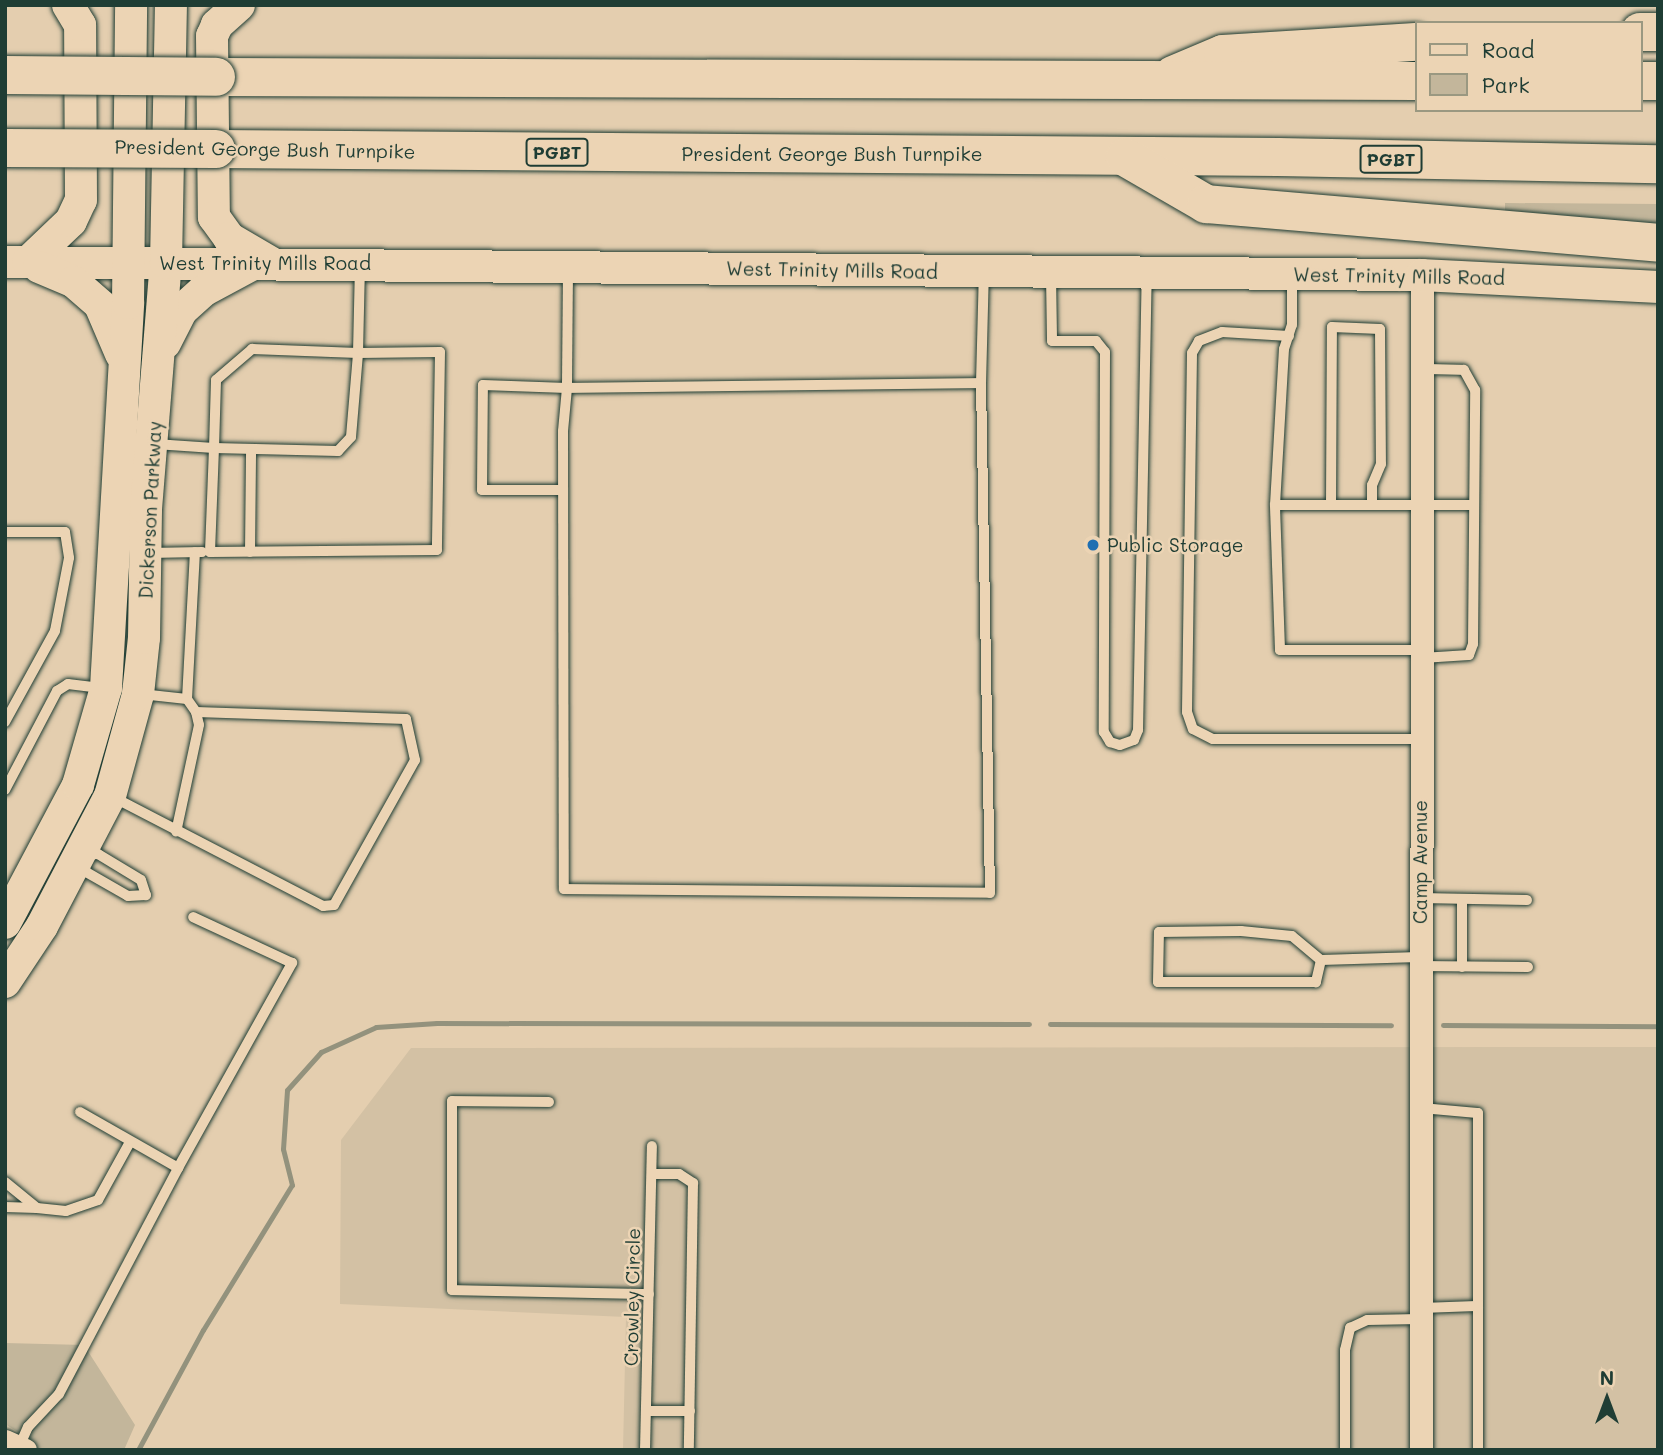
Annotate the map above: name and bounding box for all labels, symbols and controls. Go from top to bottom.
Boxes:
legend [1414,21,1642,112]
text: Road [1482,36,1534,63]
text: Park [1482,71,1530,98]
street label: President George Bush Turnpike [114,135,416,163]
road number: PGBT [526,138,588,167]
street label: President George Bush Turnpike [682,143,982,165]
road number: PGBT [1360,144,1422,174]
street label: West Trinity Mills Road [159,252,371,274]
street label: West Trinity Mills Road [726,257,938,283]
street label: West Trinity Mills Road [1293,263,1505,289]
street label: Dickerson Parkway [134,420,166,600]
place label: Public Storage [1107,534,1243,556]
marker: Public Storage [1085,537,1101,553]
street label: Camp Avenue [1409,800,1431,924]
street label: Crowley Circle [619,1228,645,1366]
north arrow [1572,1364,1642,1434]
text: N [1600,1365,1614,1390]

